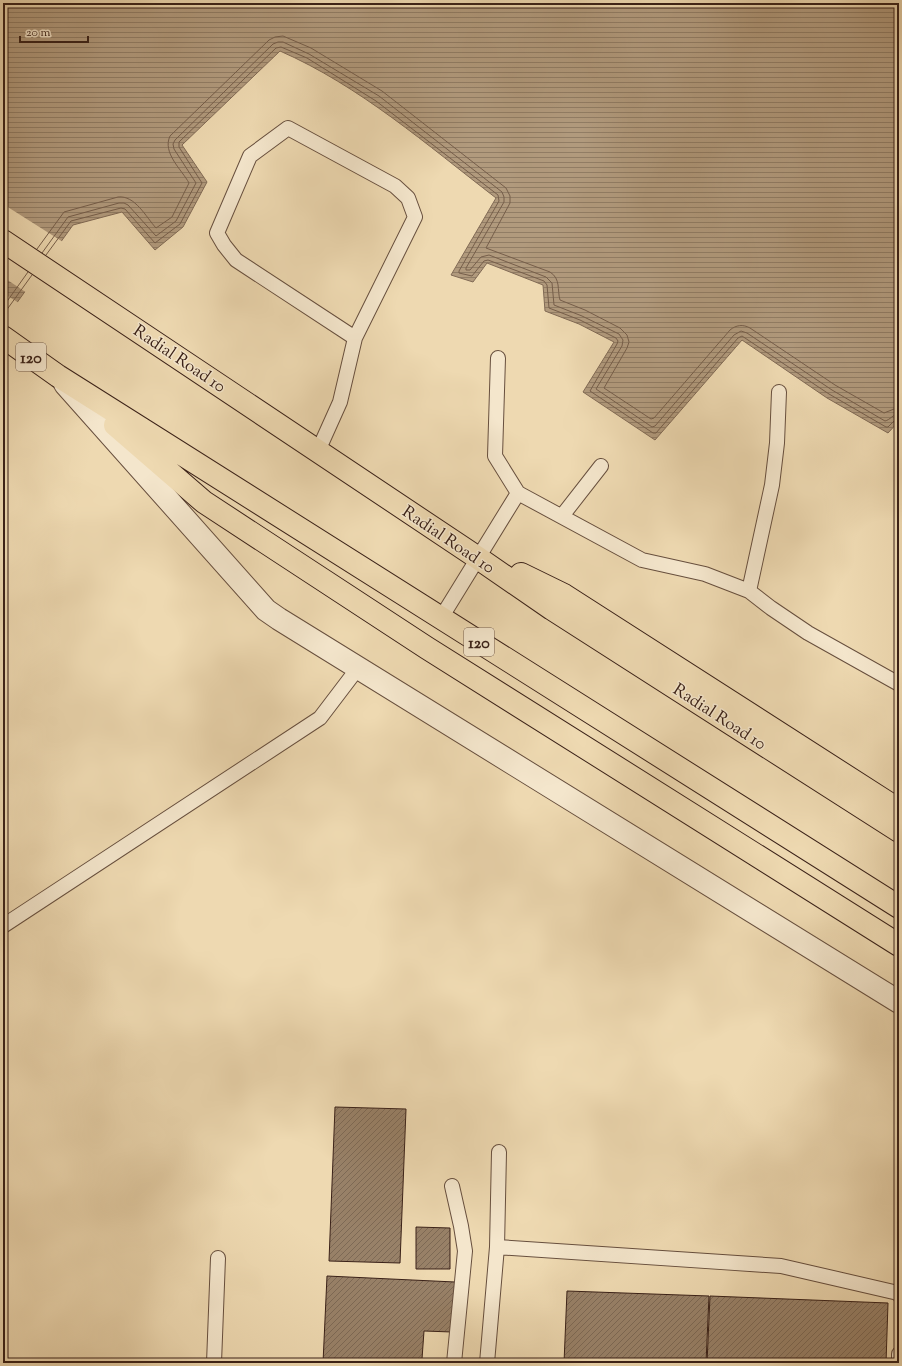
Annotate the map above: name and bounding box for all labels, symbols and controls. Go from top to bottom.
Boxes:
scale bar [20,18,88,44]
text: 20 m [26,24,51,42]
street label: Radial Road 10 [128,320,230,399]
road number: 120 [16,343,46,371]
street label: Radial Road 10 [397,501,499,580]
road number: 120 [464,628,494,656]
street label: Radial Road 10 [668,679,770,757]

